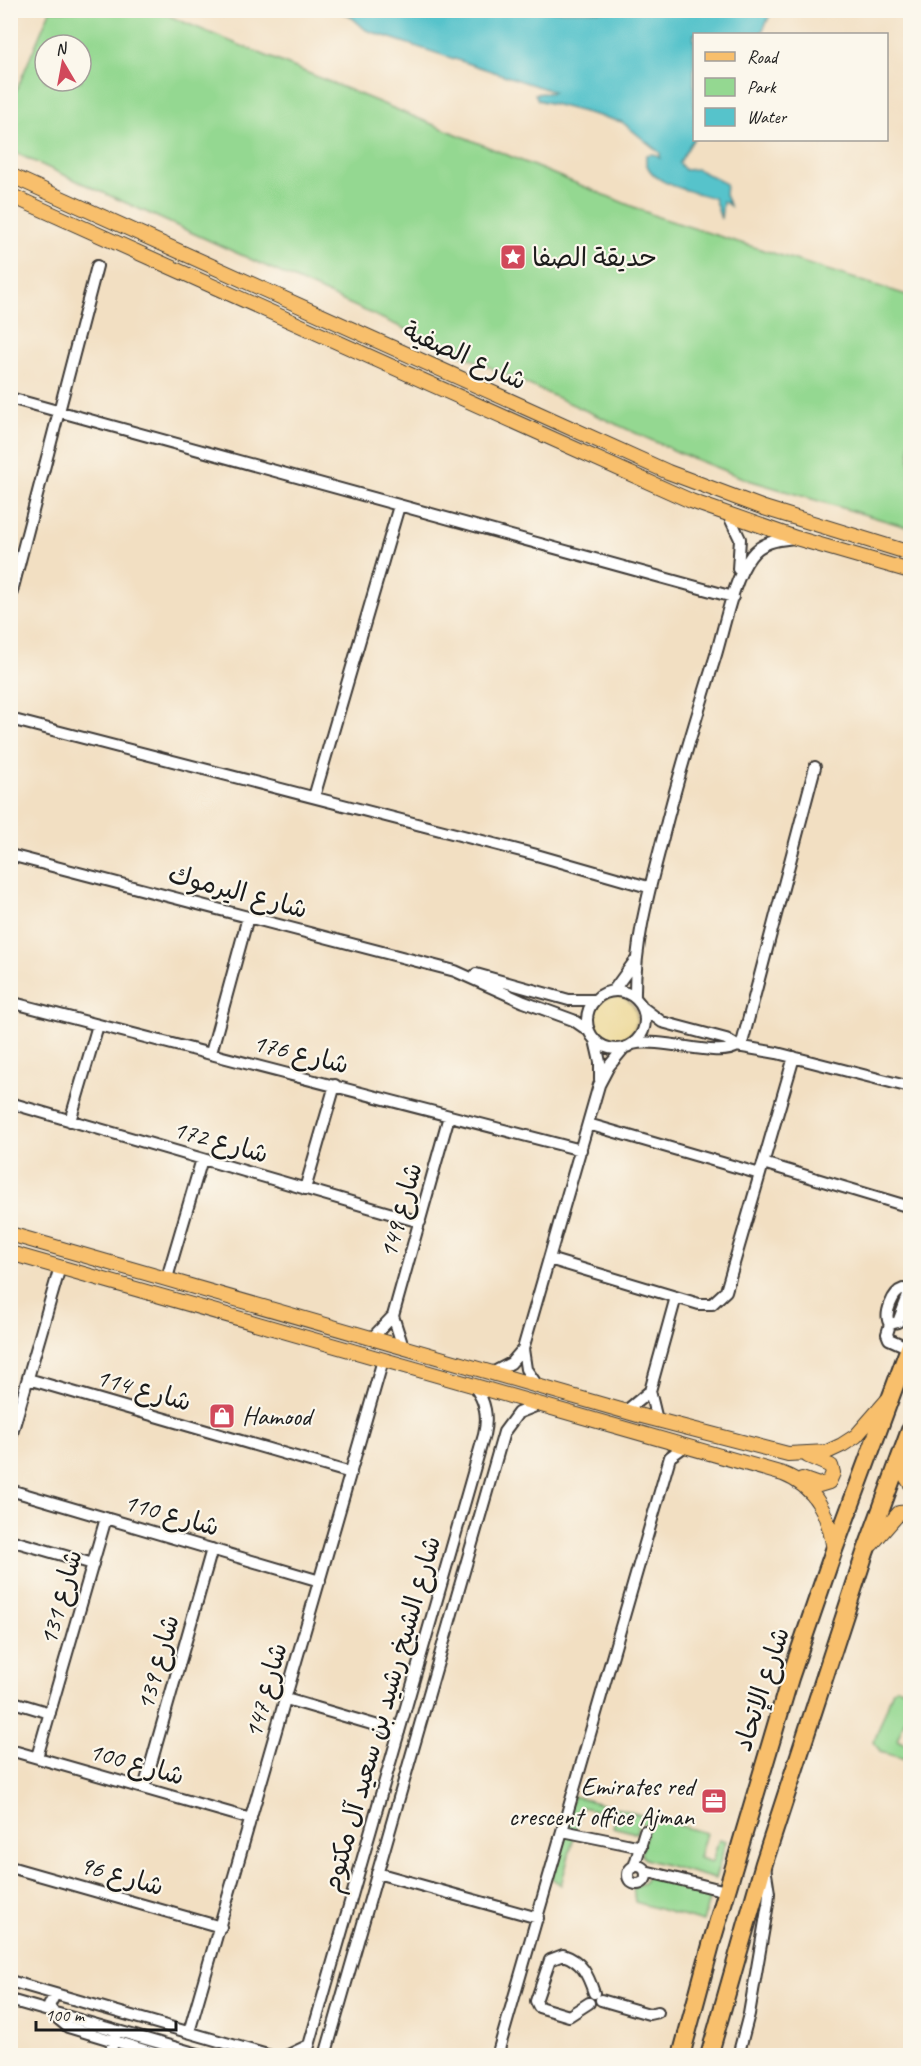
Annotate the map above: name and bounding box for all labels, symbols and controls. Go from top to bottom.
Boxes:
north arrow [33,33,93,93]
legend [693,33,888,141]
text: N [54,38,70,60]
text: Road [747,46,780,68]
text: Park [747,76,777,98]
text: Water [747,106,788,128]
place label: حديقة الصفا [532,241,657,274]
place icon: حديقة الصفا [498,242,528,272]
street label: شارع الصفية [397,314,532,398]
street label: شارع اليرموك [164,857,311,927]
street label: شارع 176 [249,1026,352,1082]
street label: شارع 172 [169,1112,272,1172]
street label: شارع 149 [371,1159,431,1262]
street label: شارع 114 [92,1360,195,1420]
place label: Hamood [242,1400,315,1433]
shop icon: Hamood [207,1401,237,1431]
street label: شارع 110 [120,1485,223,1545]
street label: شارع الشيخ رشيد بن سعيد آل مكتوم [315,1532,451,1897]
street label: شارع 131 [31,1546,91,1649]
street label: شارع 139 [128,1611,188,1714]
street label: شارع الإتحاد [726,1623,798,1756]
street label: شارع 147 [236,1639,296,1742]
street label: شارع 100 [85,1734,188,1794]
place label: Emirates red crescent office Ajman [509,1770,698,1833]
office icon: Emirates red crescent office Ajman [699,1786,729,1816]
street label: شارع 96 [76,1848,168,1904]
scale bar [36,1994,176,2032]
text: 100 m [45,2004,86,2026]

